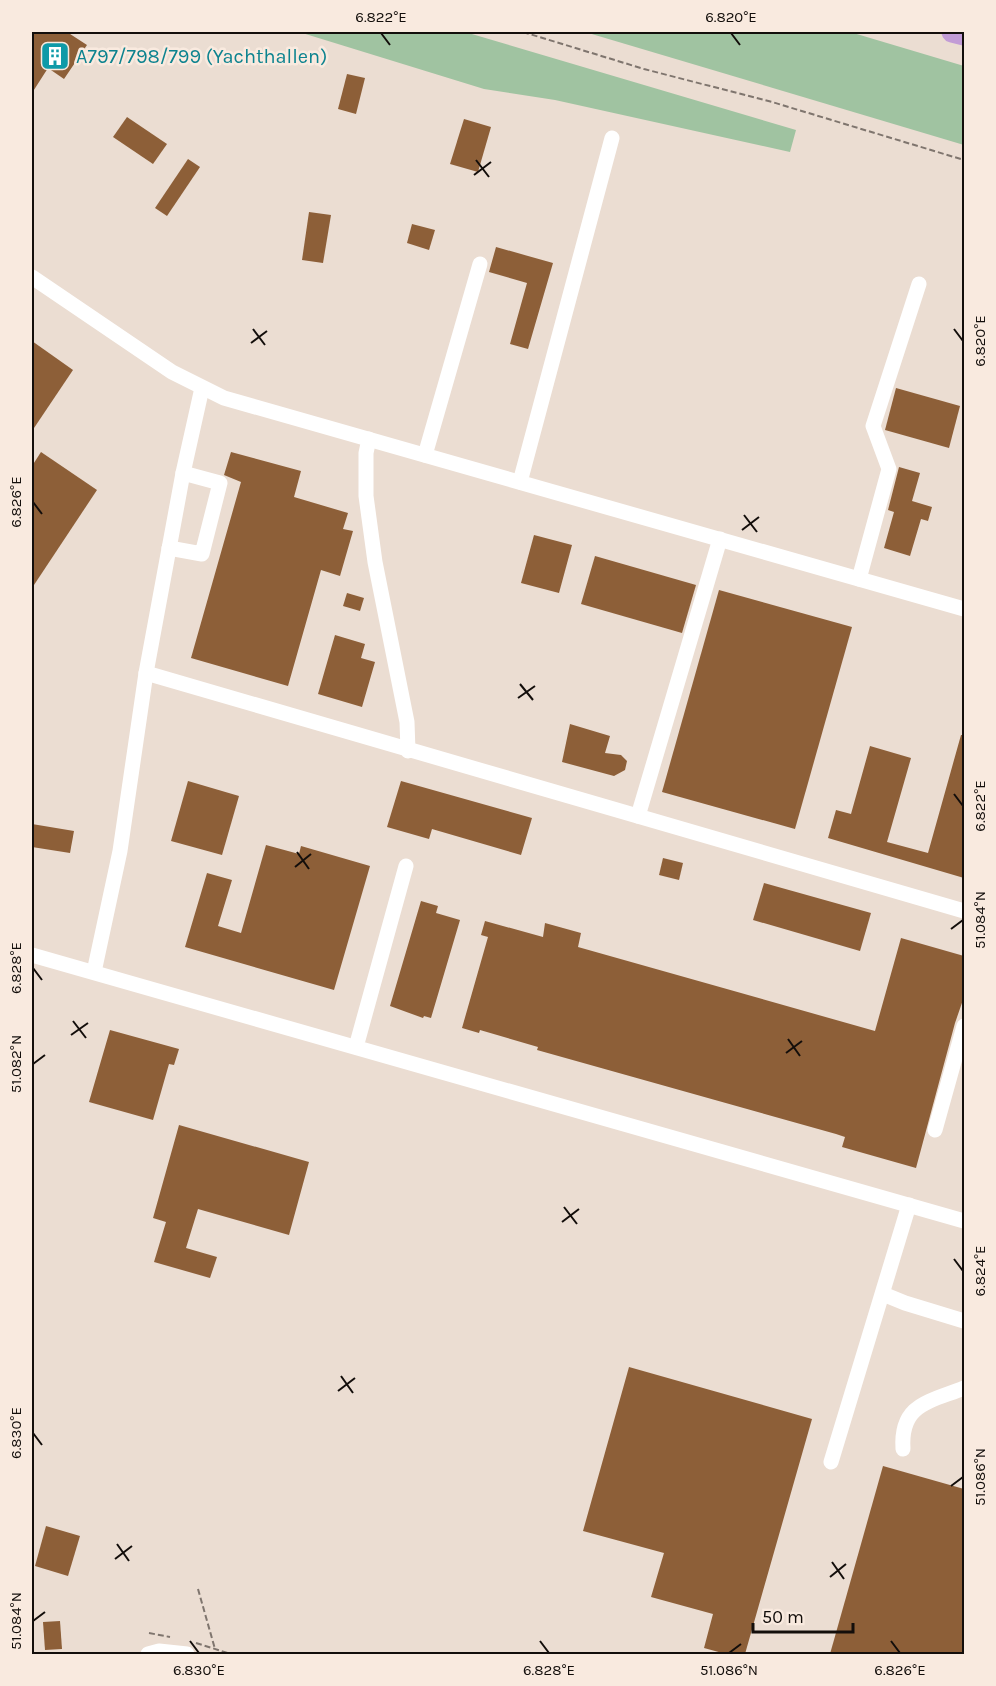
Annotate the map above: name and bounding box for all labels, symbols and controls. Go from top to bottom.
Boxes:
text: 6.822°E [355,8,407,26]
text: 6.820°E [705,8,757,26]
building icon: A797/798/799 (Yachthallen) [39,40,71,72]
place label: A797/798/799 (Yachthallen) [76,45,327,68]
text: 6.820°E [971,315,989,367]
text: 6.826°E [7,476,25,528]
text: 6.822°E [971,780,989,832]
text: 51.084°N [971,891,989,949]
text: 6.828°E [7,942,25,994]
text: 51.082°N [7,1035,25,1093]
text: 6.824°E [971,1245,989,1297]
text: 6.830°E [7,1407,25,1459]
text: 51.086°N [971,1448,989,1506]
text: 51.084°N [7,1592,25,1650]
scale bar [753,1596,854,1634]
text: 50 m [762,1606,804,1628]
text: 6.830°E [173,1661,225,1679]
text: 6.828°E [523,1661,575,1679]
text: 51.086°N [700,1661,758,1679]
text: 6.826°E [874,1661,926,1679]

